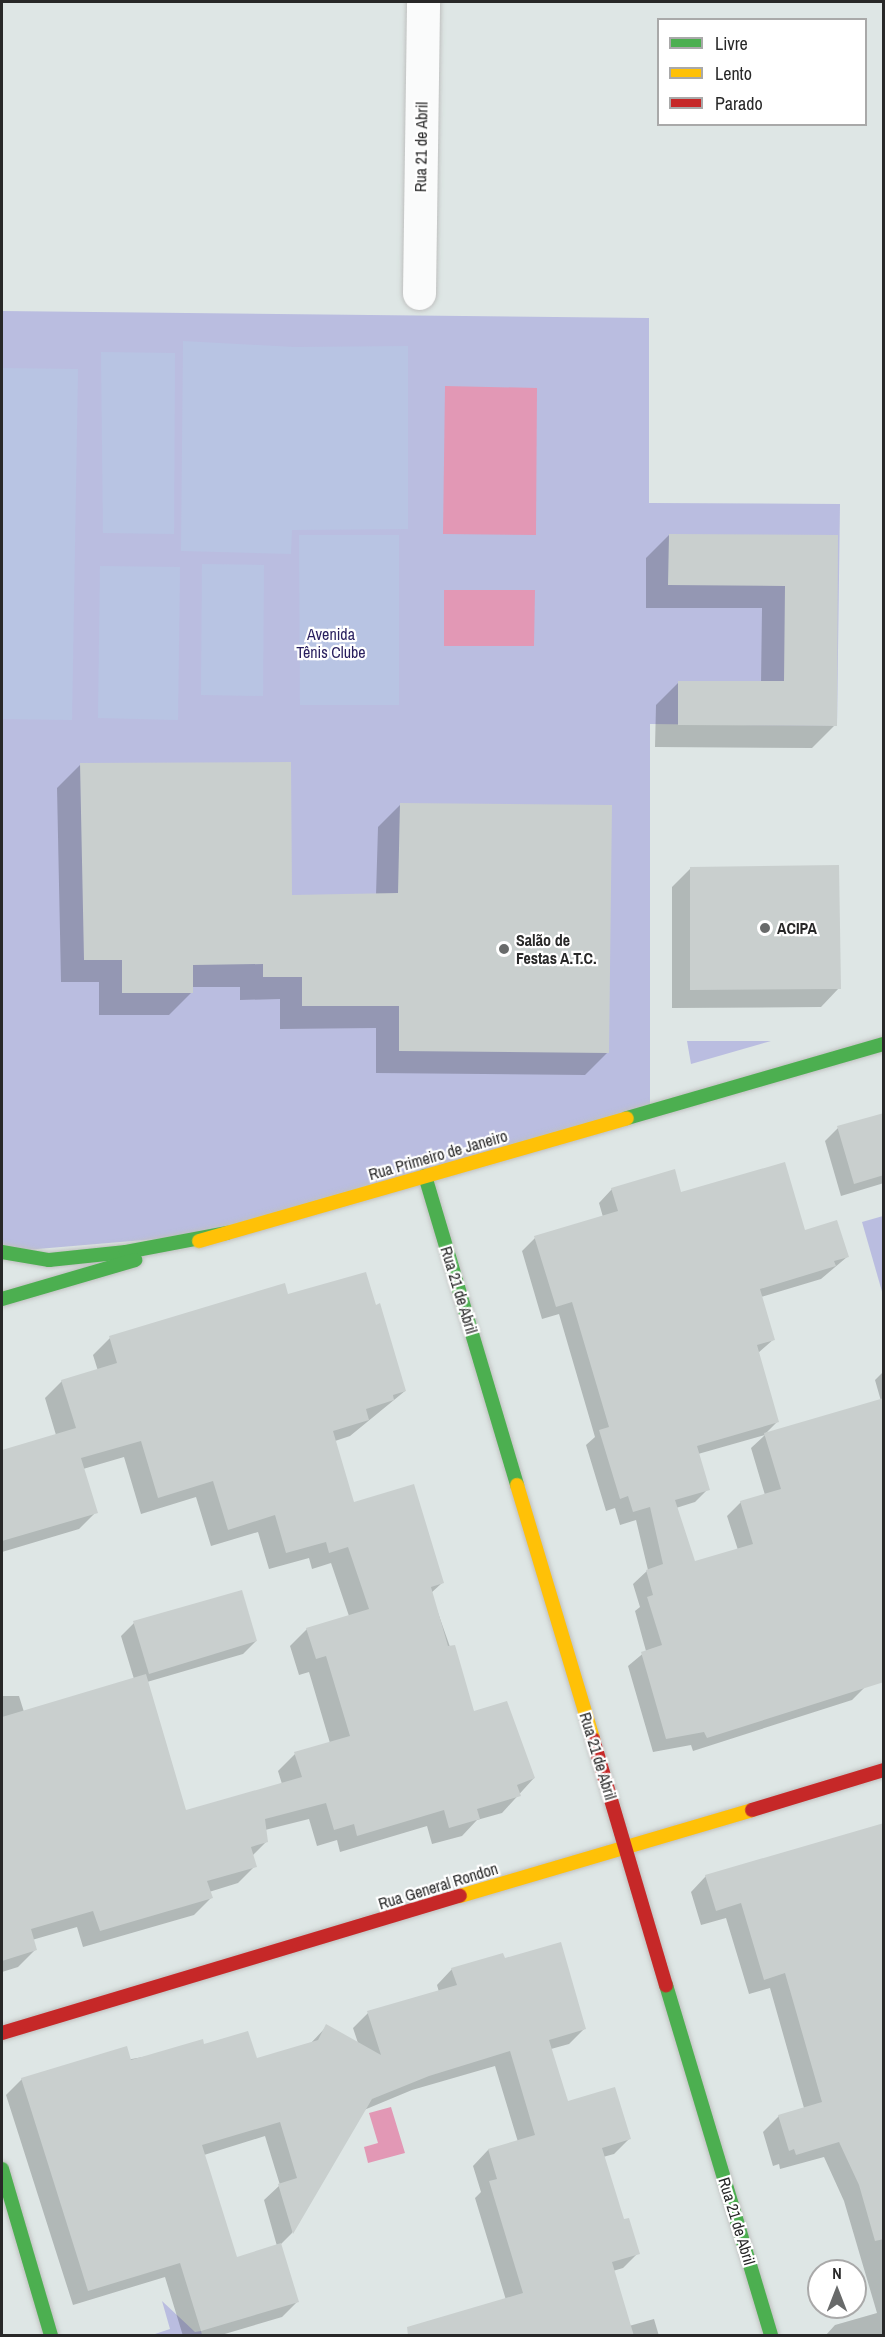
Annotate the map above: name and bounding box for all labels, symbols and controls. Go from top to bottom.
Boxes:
legend [657,18,867,126]
text: Livre [715,31,748,56]
text: Lento [715,61,752,86]
text: Parado [715,91,763,116]
street label: Rua 21 de Abril [411,101,431,193]
park label: Avenida Tênis Clube [296,624,366,662]
place label: ACIPA [777,918,817,938]
marker: ACIPA [758,921,772,935]
place label: Salão de Festas A.T.C. [516,930,597,968]
marker: Salão de Festas A.T.C. [497,942,511,956]
street label: Rua Primeiro de Janeiro [366,1126,510,1184]
street label: Rua 21 de Abril [436,1244,482,1336]
street label: Rua 21 de Abril [575,1710,621,1802]
street label: Rua General Rondon [376,1859,500,1913]
street label: Rua 21 de Abril [714,2175,760,2267]
north arrow [807,2259,867,2319]
text: N [832,2262,842,2284]

